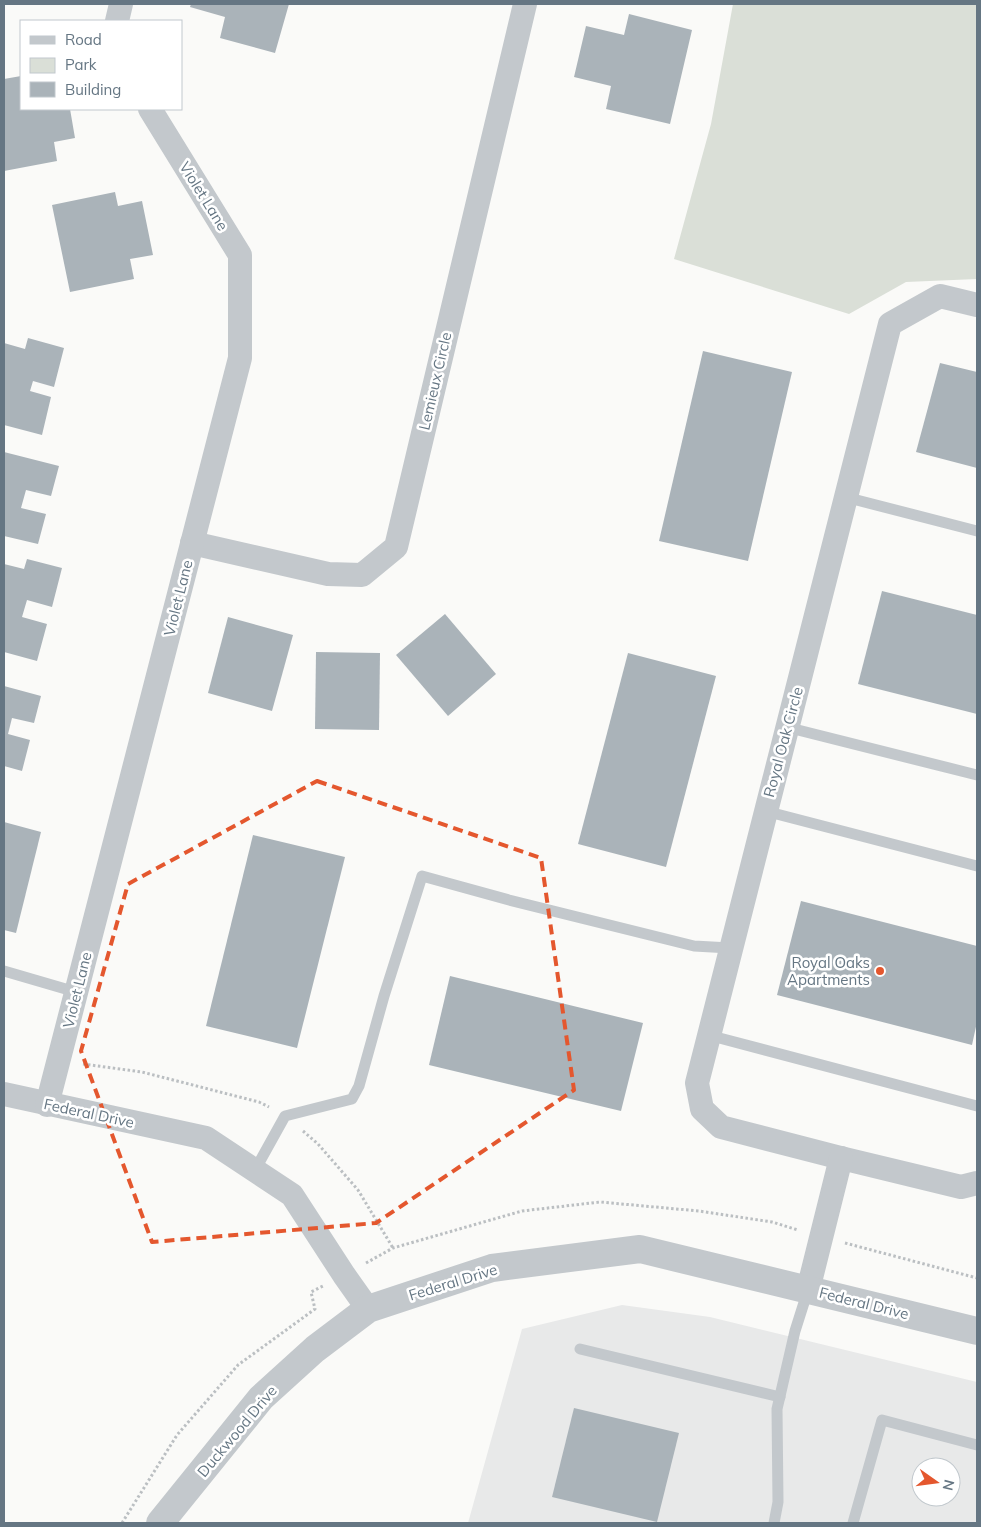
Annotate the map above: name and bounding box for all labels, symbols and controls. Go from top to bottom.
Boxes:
legend [20,20,182,110]
text: Road [65,30,102,49]
text: Park [65,55,97,74]
text: Building [65,80,121,99]
street label: Violet Lane [175,158,233,234]
street label: Lemieux Circle [414,330,456,432]
street label: Violet Lane [159,558,197,638]
street label: Royal Oak Circle [759,685,807,799]
street label: Violet Lane [58,950,96,1030]
place label: Royal Oaks Apartments [787,953,870,989]
marker: Royal Oaks Apartments [874,965,886,977]
street label: Federal Drive [42,1094,136,1132]
street label: Federal Drive [406,1260,500,1304]
street label: Federal Drive [817,1283,911,1323]
street label: Duckwood Drive [193,1381,281,1481]
north arrow [911,1457,961,1507]
text: N [939,1478,959,1492]

